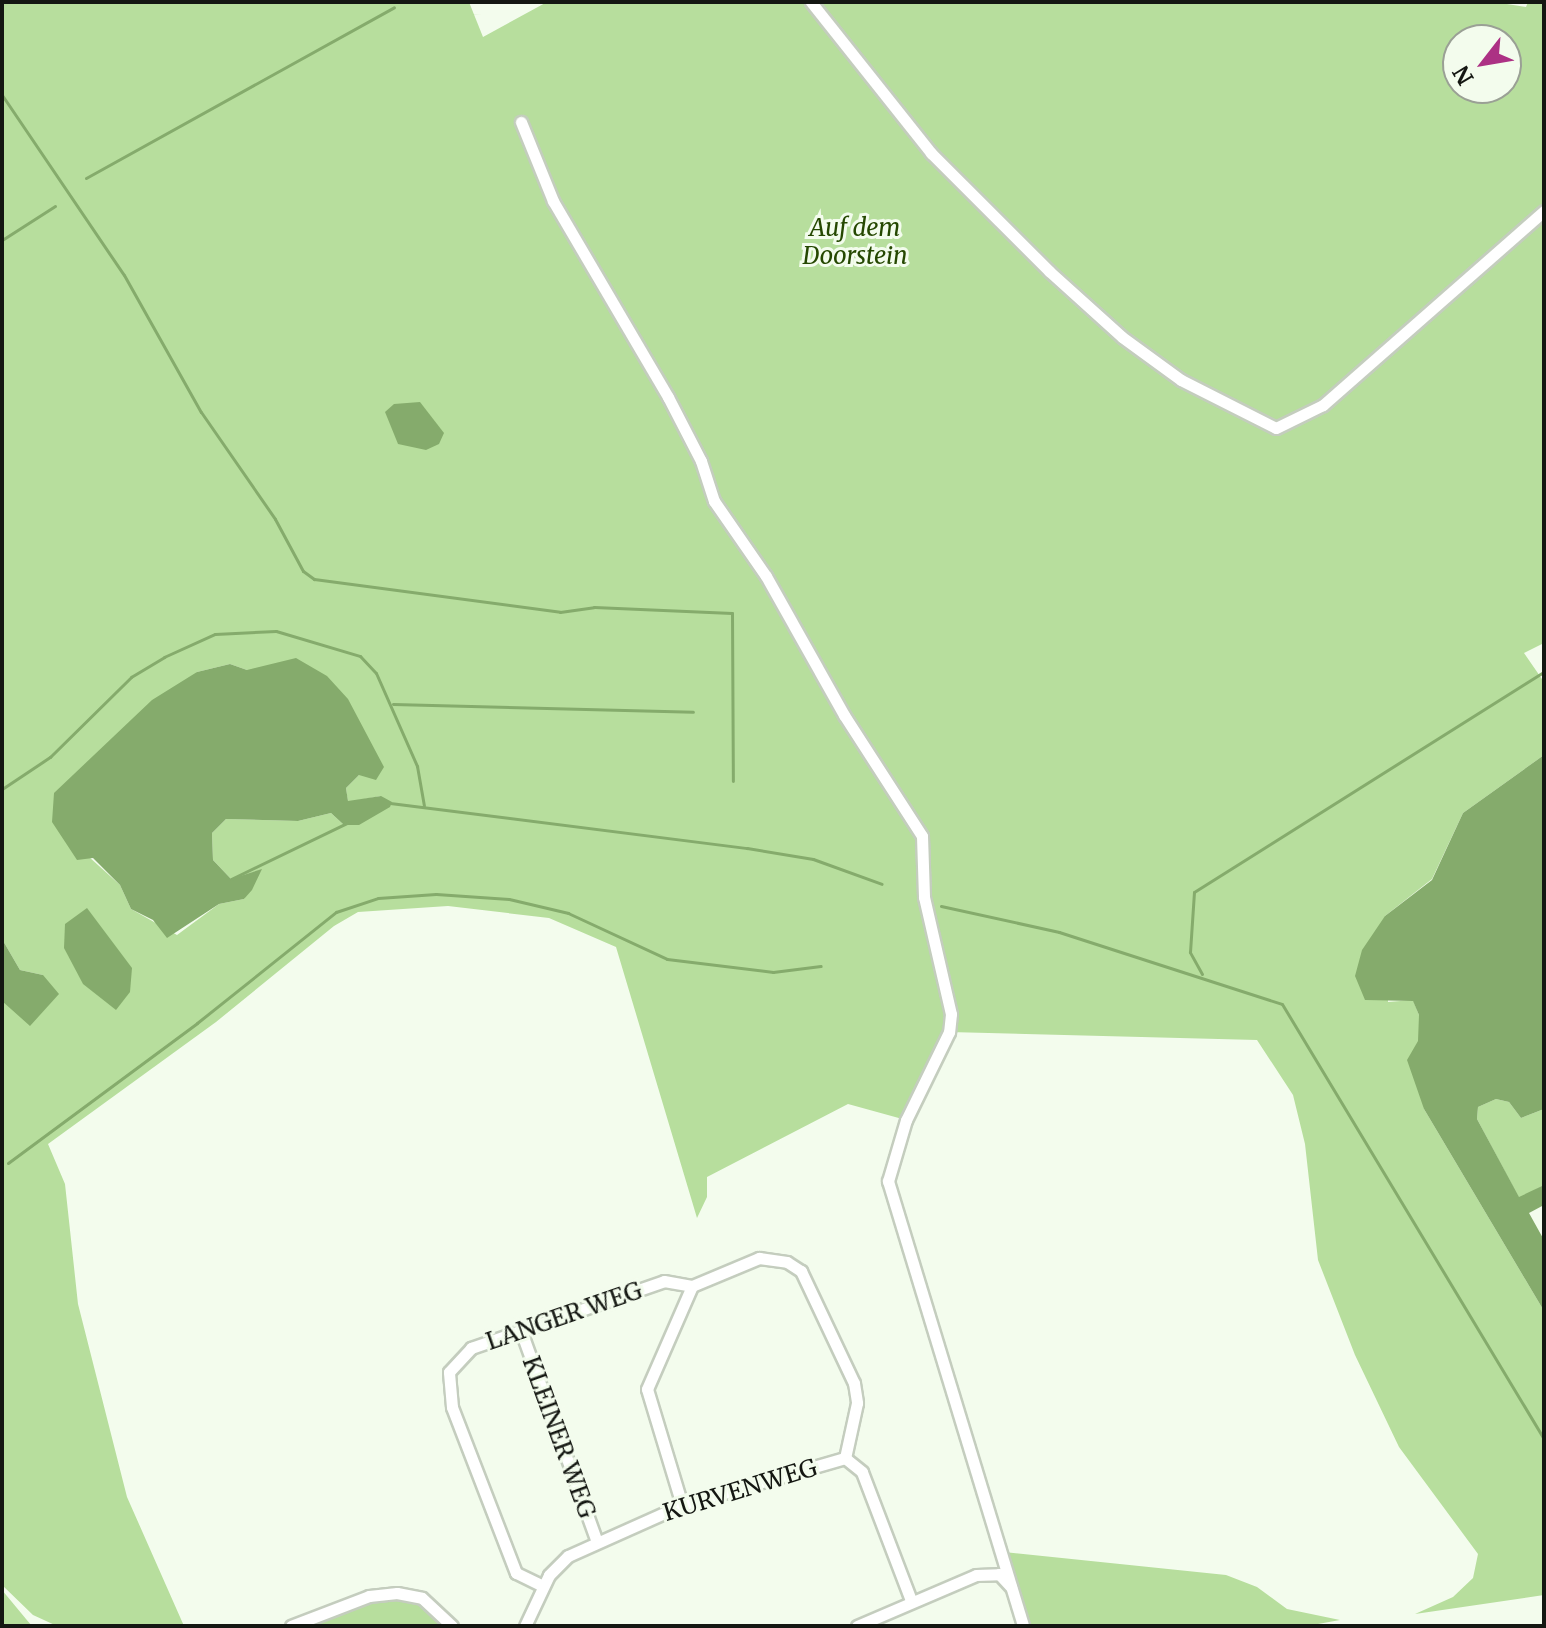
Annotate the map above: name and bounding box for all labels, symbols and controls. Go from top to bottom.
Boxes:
north arrow [1442,24,1522,104]
text: N [1447,61,1480,90]
park label: Auf dem Doorstein [803,214,907,270]
street label: LANGER WEG [482,1276,646,1356]
street label: KLEINER WEG [516,1352,602,1522]
street label: KURVENWEG [660,1453,820,1527]

